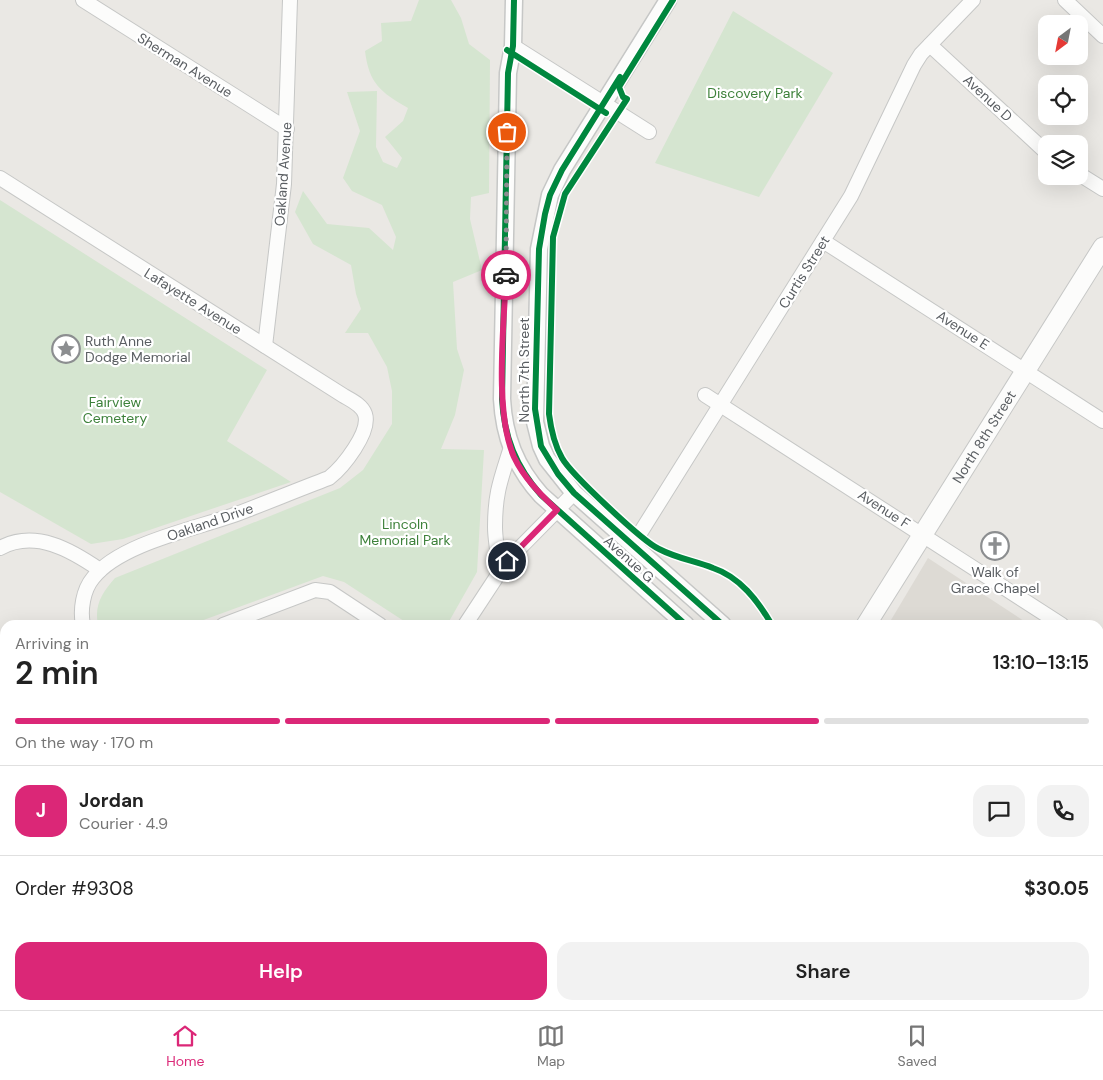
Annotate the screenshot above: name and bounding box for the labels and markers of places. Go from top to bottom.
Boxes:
pin [486,111,528,153]
place label: Ruth Anne Dodge Memorial [85,332,191,366]
place icon: Ruth Anne Dodge Memorial [51,334,81,364]
church icon: Walk of Grace Chapel [980,531,1010,561]
pin [486,540,528,582]
place label: Walk of Grace Chapel [951,563,1039,597]

